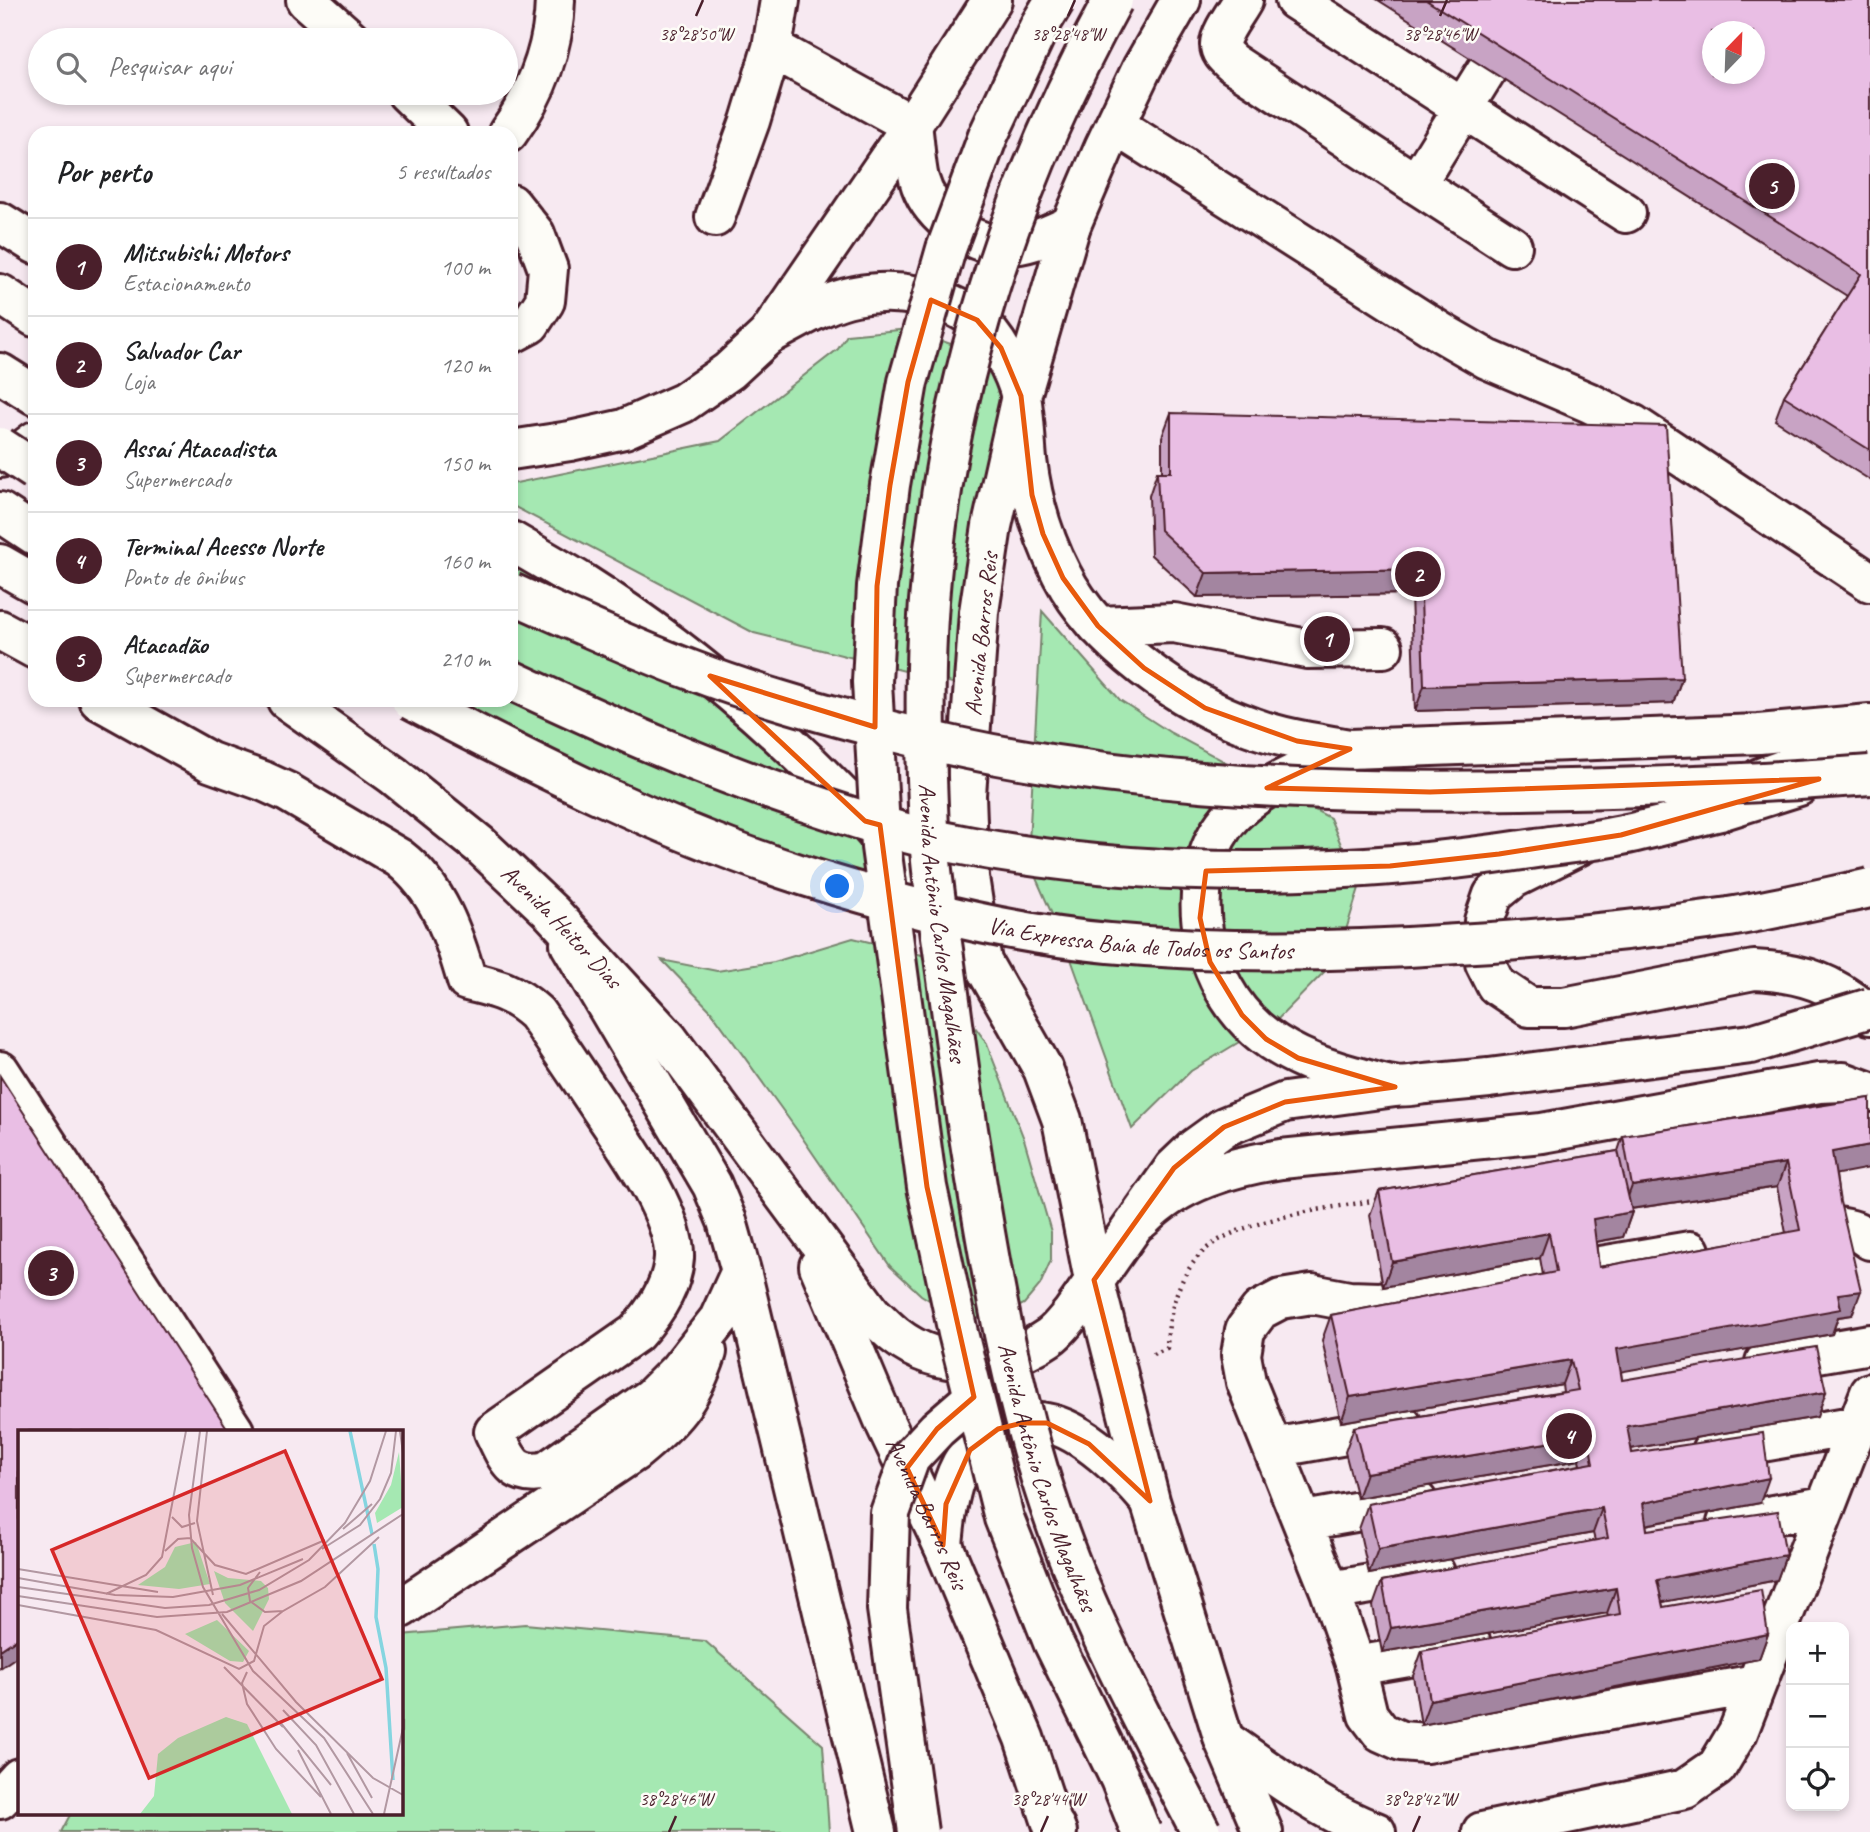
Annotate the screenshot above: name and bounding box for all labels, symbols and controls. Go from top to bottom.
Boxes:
north arrow [1702,21,1765,84]
text: 38°28'50"W [659,23,736,45]
text: 38°28'48"W [1031,23,1108,45]
text: 38°28'46"W [1403,23,1480,45]
search box [28,28,518,105]
icon: search [52,48,90,86]
text: Pesquisar aqui [108,50,232,83]
text: Por perto [56,153,151,191]
text: 5 resultados [396,157,490,186]
pin: 5 [1749,160,1795,212]
text: Mitsubishi Motors [123,236,289,269]
text: 1 [74,253,84,282]
text: 100 m [441,253,490,282]
text: Estacionamento [123,269,250,298]
text: Salvador Car [123,334,240,367]
text: 2 [74,351,84,380]
text: 120 m [441,351,490,380]
text: Loja [123,367,155,396]
text: Assaí Atacadista [123,432,275,465]
text: 3 [74,449,84,478]
text: 150 m [441,449,490,478]
text: Supermercado [123,465,231,494]
text: Terminal Acesso Norte [123,530,323,563]
text: 4 [74,547,84,576]
text: 160 m [441,547,490,576]
street label: Avenida Barros Reis [958,548,1005,717]
pin: 2 [1395,548,1441,600]
text: Ponto de ônibus [123,563,244,592]
pin: 1 [1304,613,1350,665]
text: Atacadão [123,628,208,661]
text: 5 [74,645,84,674]
text: 210 m [441,645,490,674]
text: Supermercado [123,661,231,690]
street label: Avenida Antônio Carlos Magalhães [912,783,973,1066]
street label: Avenida Heitor Dias [495,858,630,996]
your location [820,869,854,903]
street label: Via Expressa Baía de Todos os Santos [986,910,1296,966]
pin: 3 [28,1247,74,1299]
street label: Avenida Antônio Carlos Magalhães [991,1340,1105,1619]
pin: 4 [1546,1410,1592,1462]
inset map [18,1430,402,1814]
street label: Avenida Barros Reis [879,1433,976,1596]
map controls [1786,1622,1849,1811]
button: + [1786,1622,1849,1685]
button: − [1786,1685,1849,1748]
button: locate [1786,1748,1849,1811]
text: 38°28'46"W [639,1788,716,1810]
text: 38°28'44"W [1011,1788,1088,1810]
text: 38°28'42"W [1383,1788,1460,1810]

